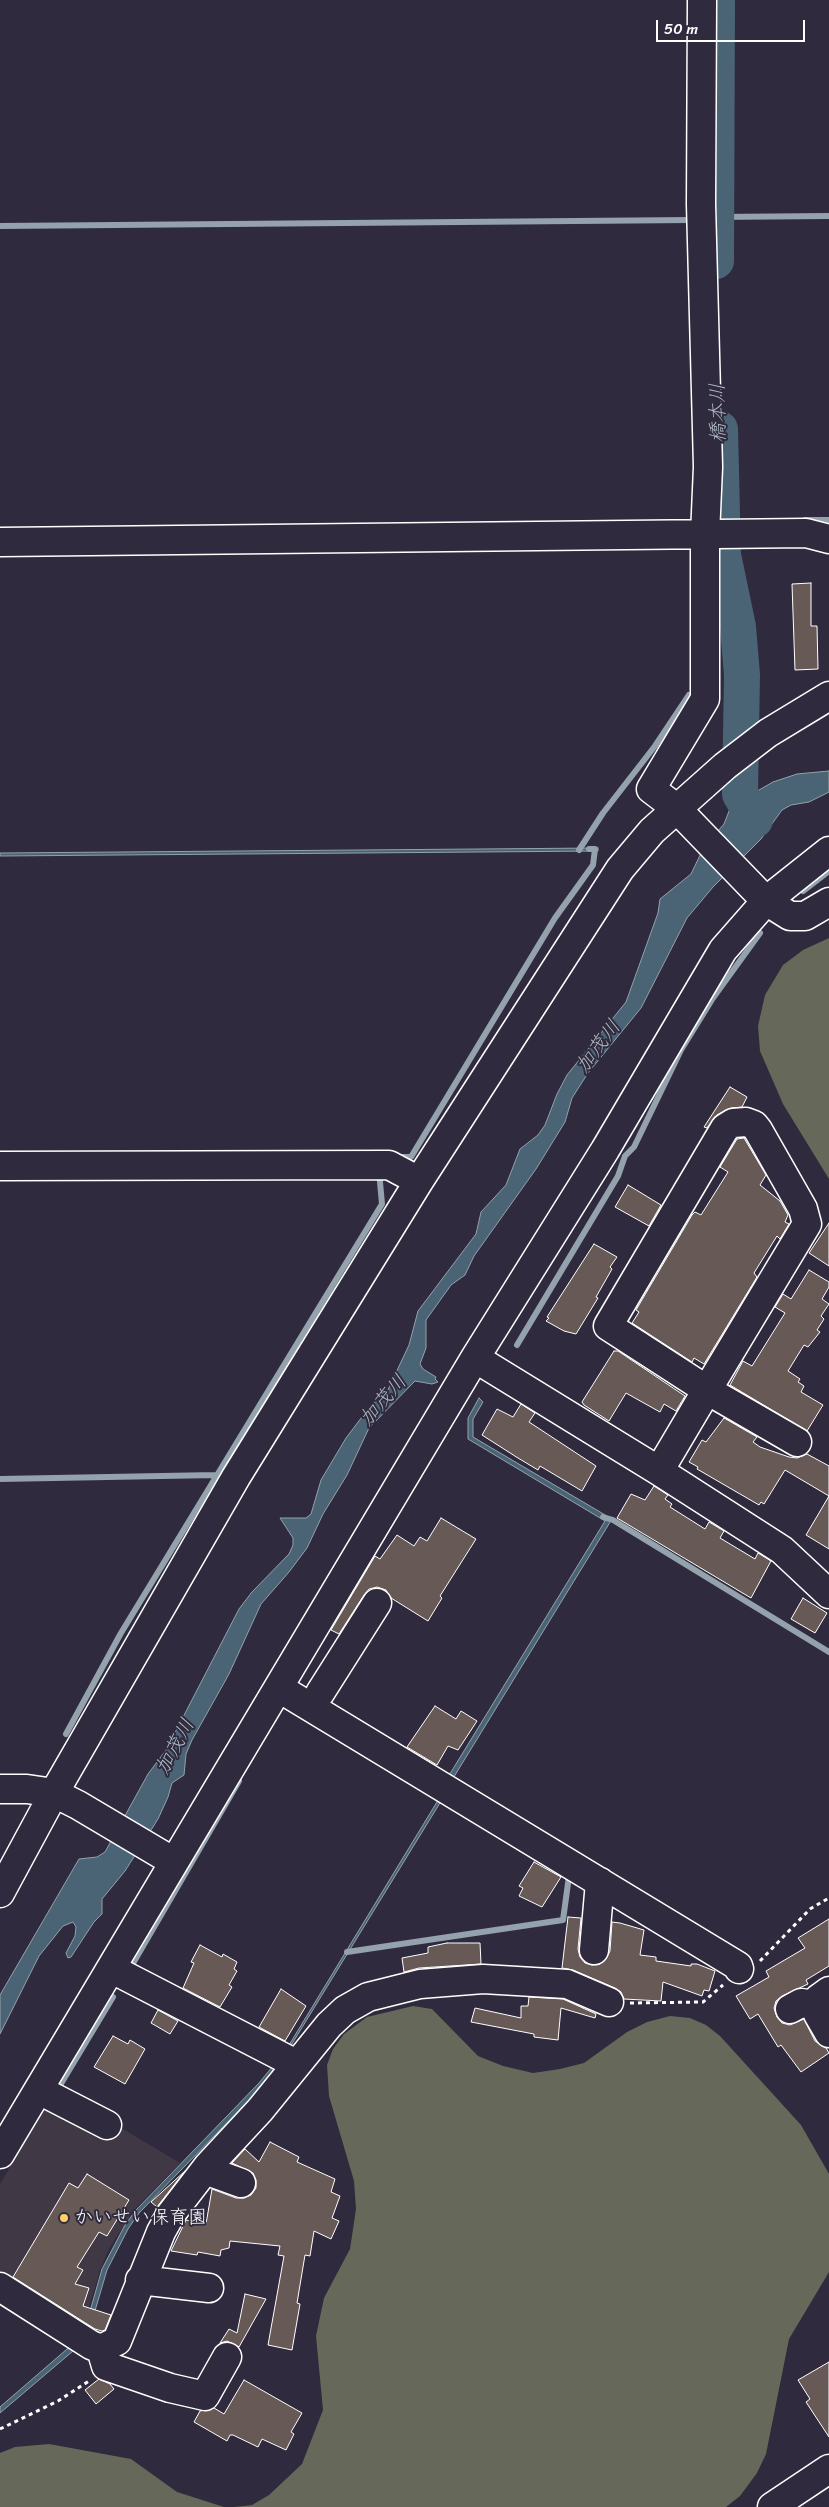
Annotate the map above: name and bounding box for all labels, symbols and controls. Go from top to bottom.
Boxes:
scale bar [659,10,808,42]
text: 50 m [664,16,698,42]
water label: 橋本川 [706,383,732,443]
water label: 加茂川 [571,1016,627,1078]
water label: 加茂川 [355,1370,413,1432]
water label: 加茂川 [151,1715,201,1779]
place label: かいせい保育園 [74,2207,207,2229]
marker: かいせい保育園 [58,2212,70,2224]

